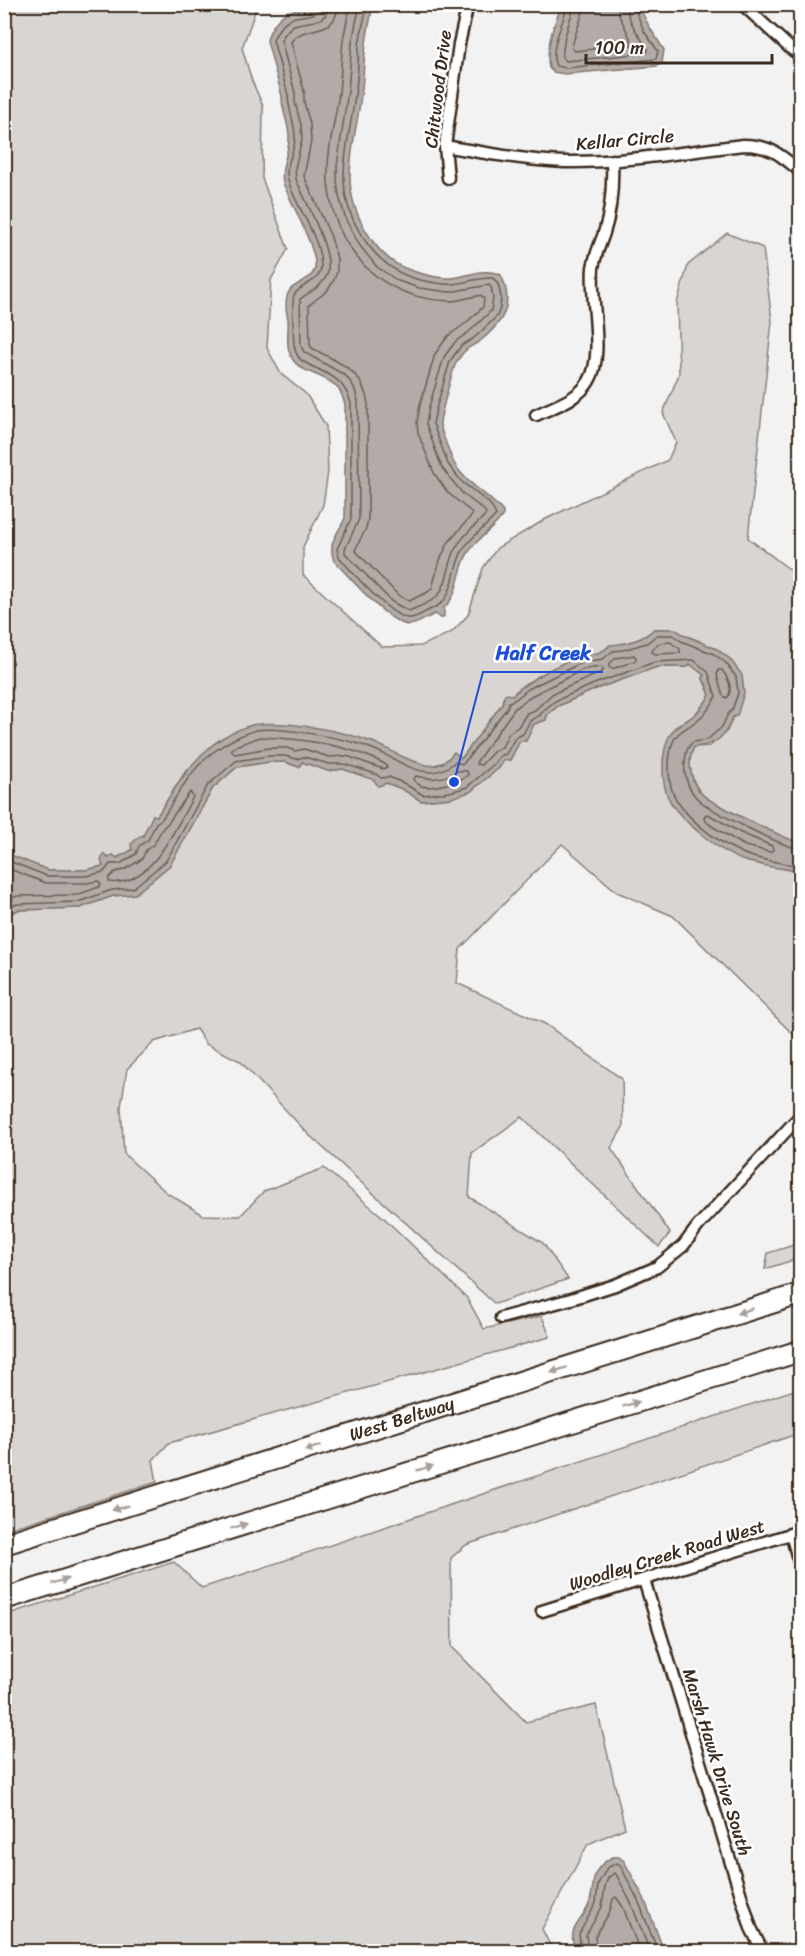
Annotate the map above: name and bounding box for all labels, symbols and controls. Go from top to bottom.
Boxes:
scale bar [586,27,772,65]
street label: Chitwood Drive [415,28,461,150]
text: 100 m [595,32,644,64]
street label: Kellar Circle [575,120,675,160]
callout: Half Creek [483,634,603,672]
text: Half Creek [495,636,592,671]
one-way arrow [736,1307,754,1317]
one-way arrow [550,1366,568,1375]
street label: West Beltway [345,1387,459,1451]
one-way arrow [622,1398,640,1408]
one-way arrow [304,1444,322,1453]
one-way arrow [416,1463,434,1472]
one-way arrow [111,1504,129,1513]
street label: Woodley Creek Road West [565,1510,769,1600]
one-way arrow [230,1521,248,1530]
one-way arrow [51,1576,69,1585]
street label: Marsh Hawk Drive South [673,1664,761,1860]

